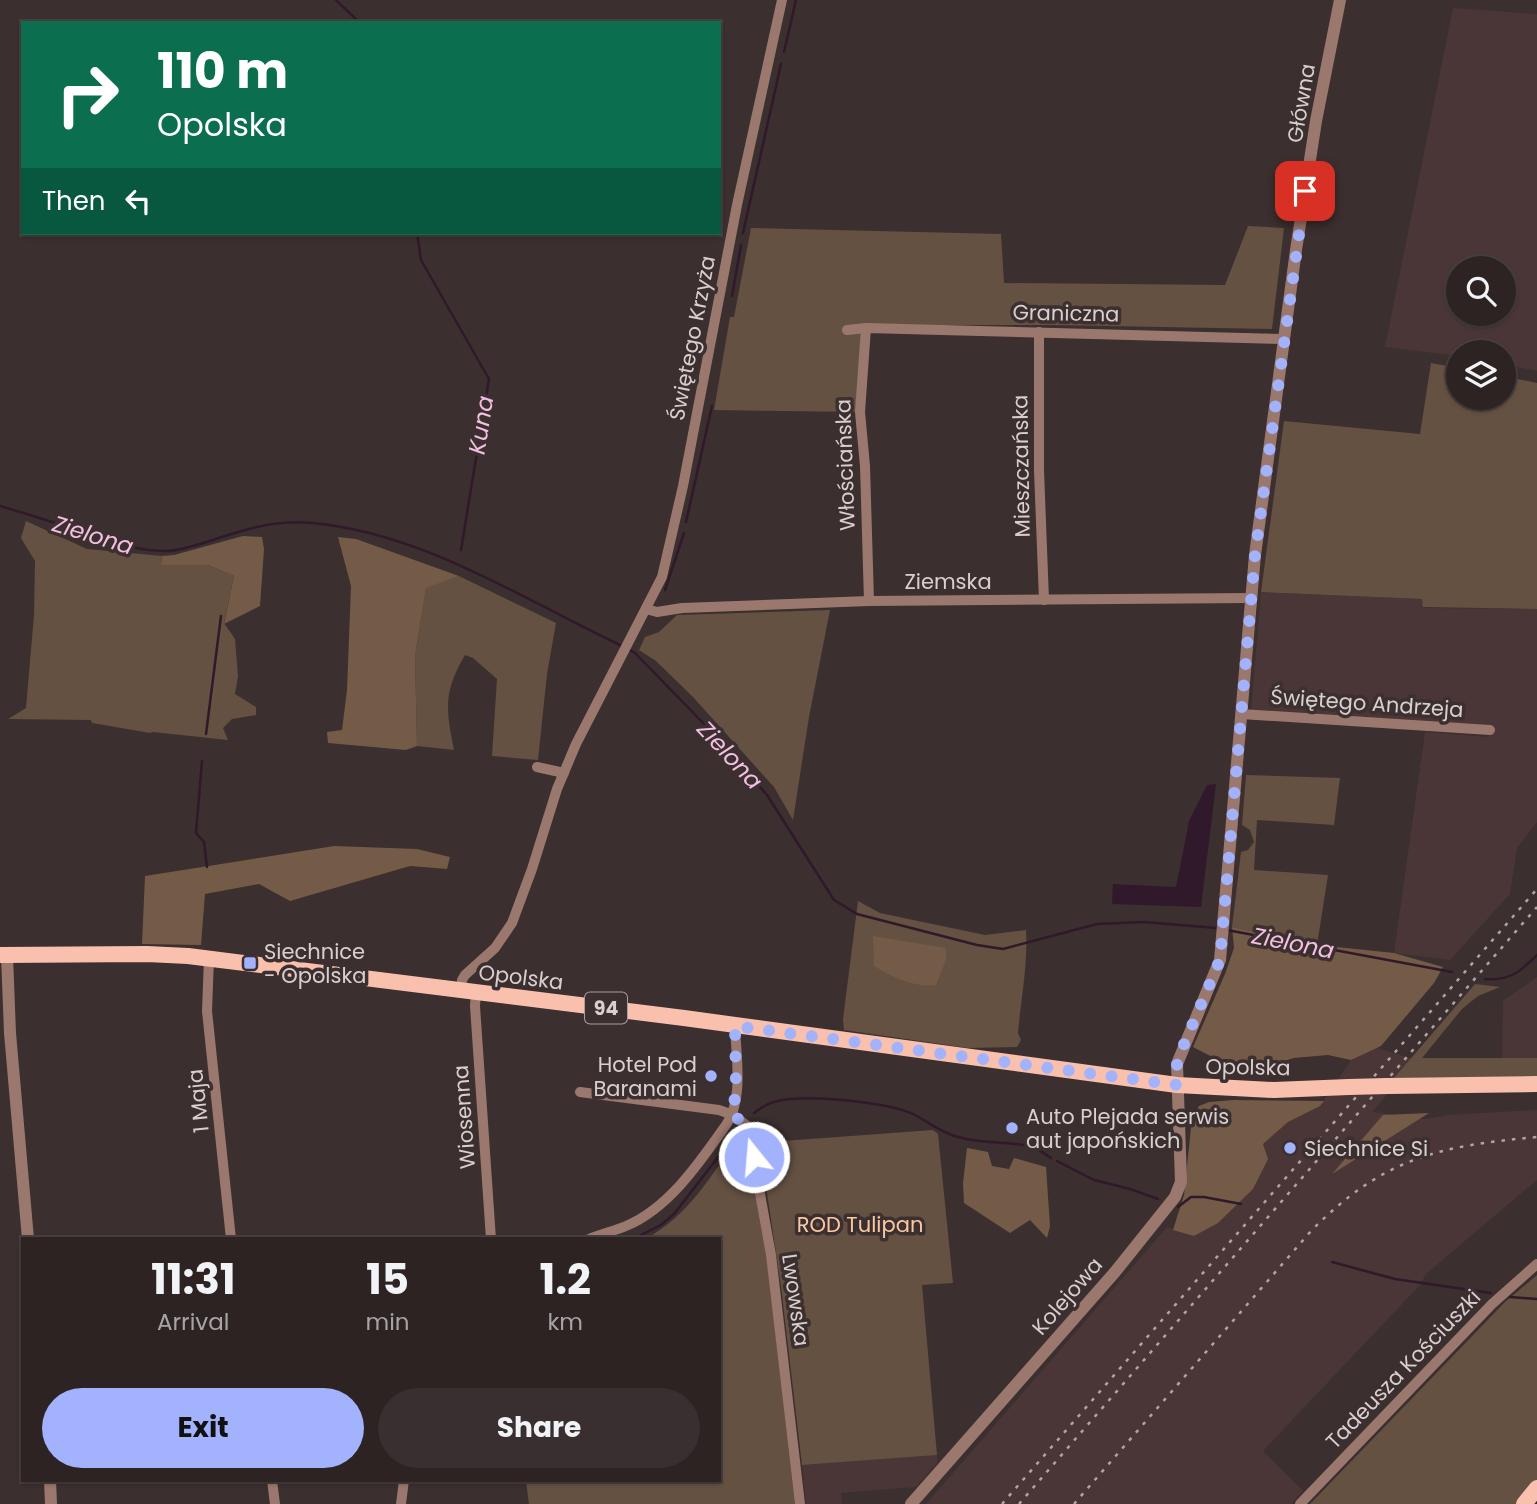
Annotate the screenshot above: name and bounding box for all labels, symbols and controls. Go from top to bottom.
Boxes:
text: 110 m [157,37,288,105]
icon: right [42,49,133,140]
street label: Główna [1280,61,1322,145]
text: Opolska [157,102,287,147]
pin [1275,161,1335,221]
icon: arrive [1286,172,1324,210]
icon: left [119,182,157,220]
text: Then [42,183,105,219]
street label: Świętego Krzyża [662,253,722,423]
map controls [1446,256,1516,410]
button: search [1446,256,1516,326]
street label: Graniczna [1012,298,1120,328]
button: layers [1446,340,1516,410]
water label: Kuna [461,393,501,457]
street label: Mieszczańska [1005,394,1037,538]
street label: Włościańska [828,399,862,531]
water label: Zielona [48,507,137,562]
street label: Ziemska [904,567,992,596]
street label: Świętego Andrzeja [1270,682,1464,724]
water label: Zielona [689,713,770,796]
water label: Zielona [1248,919,1337,967]
place label: Siechnice - Opolska [264,937,366,990]
marker: Siechnice - Opolska [242,955,258,971]
street label: Opolska [477,957,565,997]
road number: 94 [585,992,627,1024]
place label: Hotel Pod Baranami [593,1050,697,1103]
street label: Opolska [1205,1052,1291,1082]
street label: Wiosenna [446,1064,482,1170]
street label: 1 Maja [180,1068,216,1134]
marker: Hotel Pod Baranami [703,1068,719,1084]
place label: Auto Plejada serwis aut japońskich [1026,1102,1229,1155]
position arrow [717,1120,791,1194]
marker: Auto Plejada serwis aut japońskich [1004,1120,1020,1136]
place label: Siechnice Si [1304,1134,1428,1163]
marker: Siechnice Si [1282,1140,1298,1156]
park label: ROD Tulipan [797,1210,923,1239]
text: 11:31 [151,1250,236,1309]
text: 15 [366,1250,409,1309]
text: 1.2 [539,1250,591,1309]
street label: Kolejowa [1025,1251,1109,1341]
street label: Lwowska [775,1252,817,1348]
street label: Tadeusza Kościuszki [1319,1283,1487,1455]
text: Arrival [157,1306,229,1338]
text: min [366,1306,410,1338]
text: km [548,1306,583,1338]
button: Exit [42,1388,364,1468]
button: Share [378,1388,700,1468]

